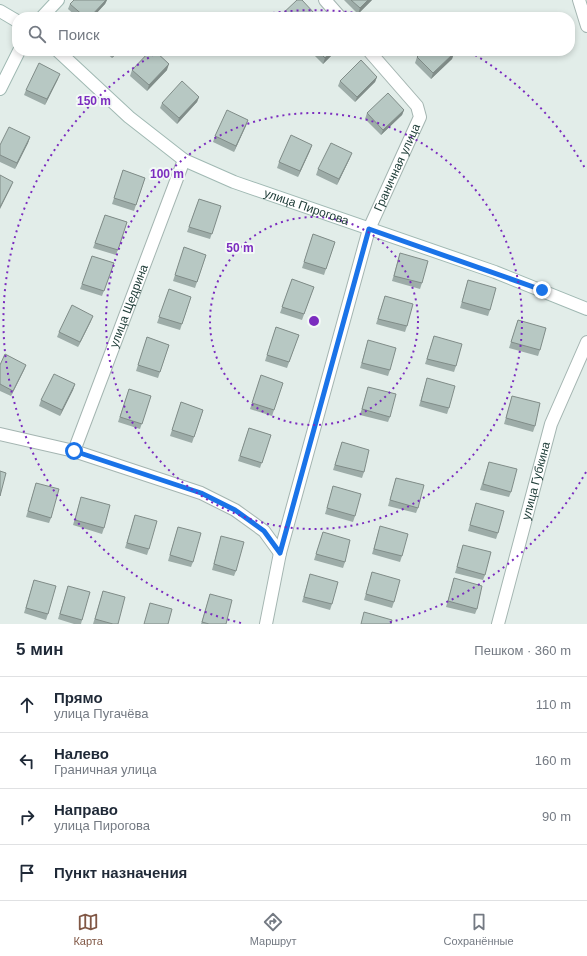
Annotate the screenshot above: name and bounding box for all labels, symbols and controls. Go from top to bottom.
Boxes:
search box [12,12,575,56]
icon: search [26,23,48,45]
text: Поиск [58,26,100,43]
text: 150 m [77,94,111,108]
street label: Граничная улица [371,121,423,214]
text: 100 m [150,167,184,181]
street label: улица Пирогова [262,186,351,228]
text: 50 m [226,241,254,255]
street label: улица Щедрина [107,262,151,350]
route end [533,281,551,299]
centre of rings [307,314,321,328]
street label: улица Губкина [519,440,553,522]
route start [65,442,83,460]
text: 5 мин [16,640,63,659]
text: Пешком · 360 m [474,643,571,658]
text: Прямо [54,689,103,706]
icon: ahead [16,694,38,716]
text: 110 m [536,697,571,712]
text: улица Пугачёва [54,706,149,721]
text: Налево [54,745,109,762]
icon: left [16,750,38,772]
text: 160 m [535,753,571,768]
text: Граничная улица [54,762,157,777]
text: Направо [54,801,118,818]
icon: right [16,806,38,828]
text: 90 m [542,809,571,824]
text: улица Пирогова [54,818,150,833]
icon: arrive [16,862,38,884]
text: Пункт назначения [54,864,187,881]
tab: Карта [73,911,103,947]
tab: Маршрут [250,911,297,947]
tab: Сохранённые [444,911,514,947]

